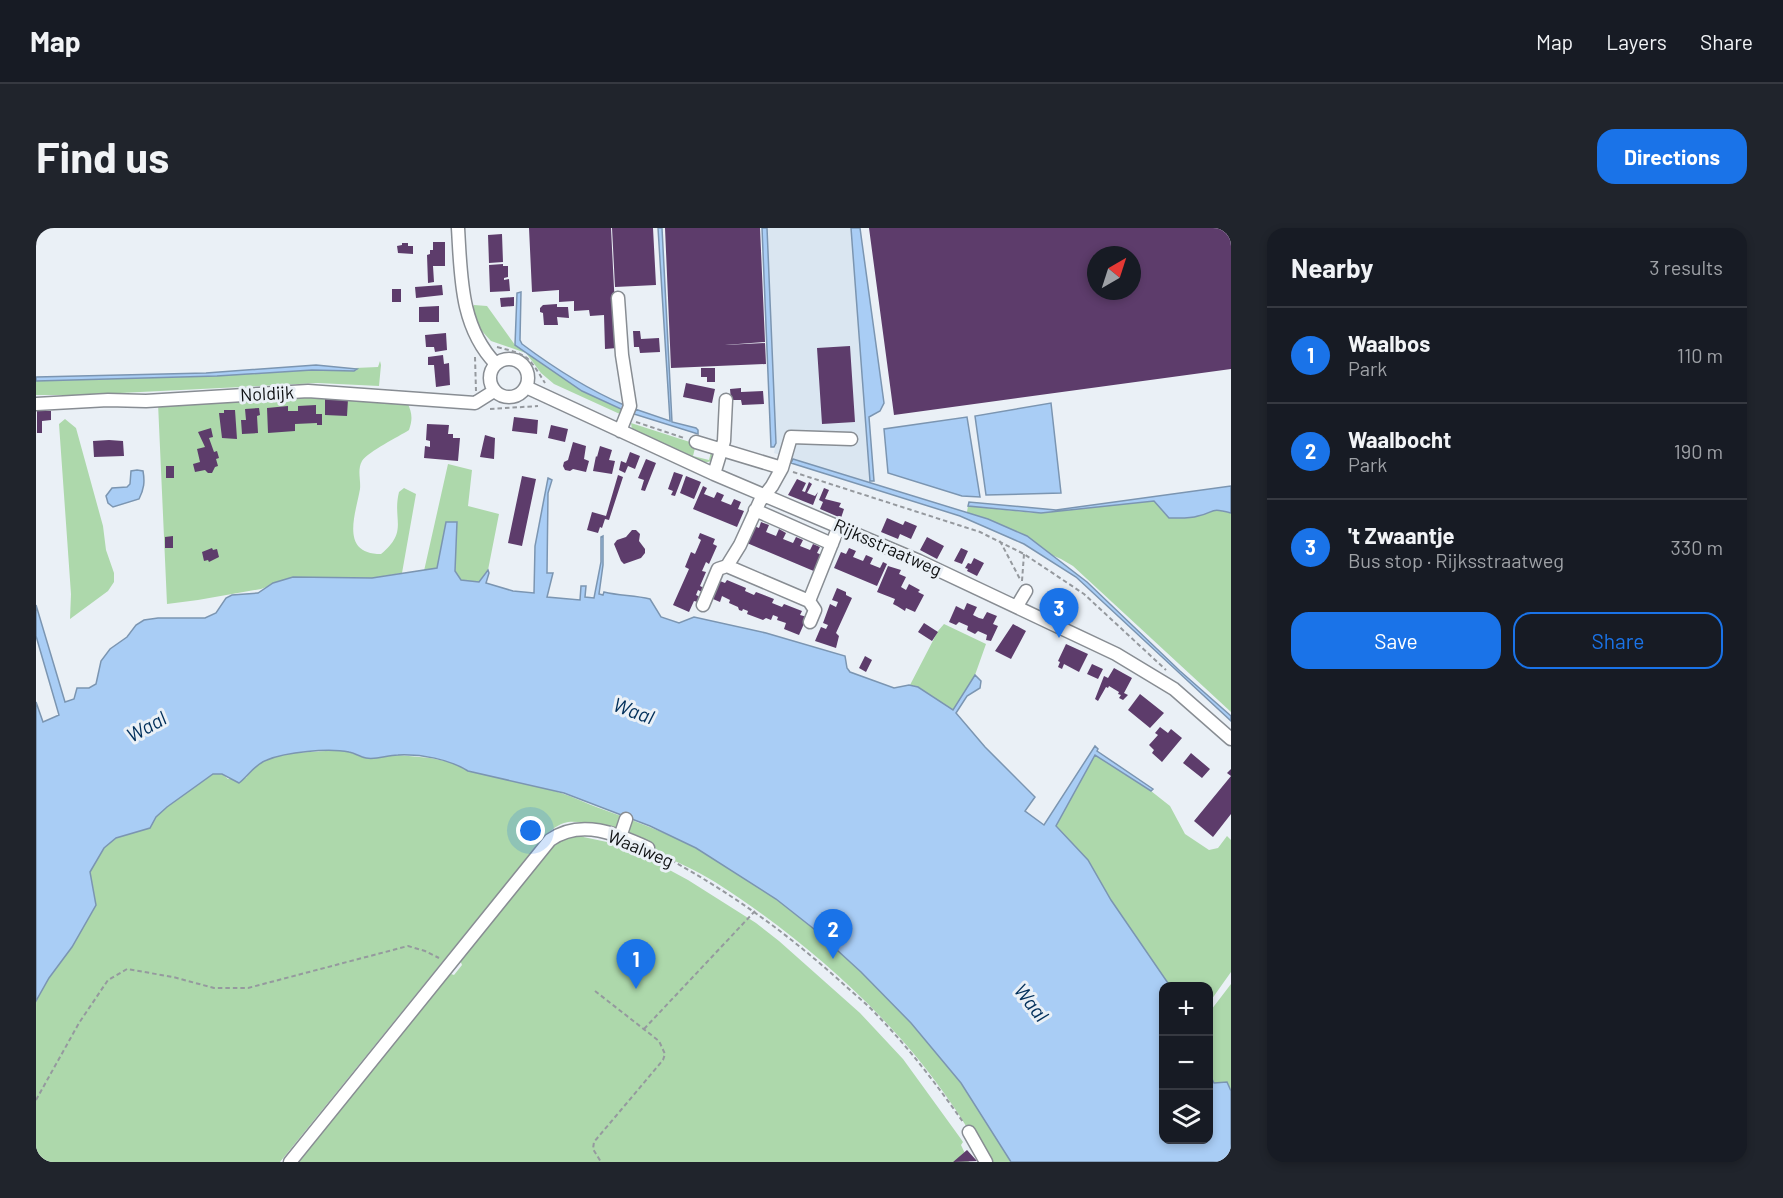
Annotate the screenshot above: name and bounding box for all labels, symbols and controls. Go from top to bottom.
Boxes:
text: Map [30,24,81,58]
text: Map [1536,29,1573,54]
text: Layers [1606,29,1667,54]
text: Share [1700,29,1753,54]
button: Directions [1597,129,1747,184]
text: Find us [36,131,169,181]
north arrow [1087,246,1141,300]
text: Nearby [1291,252,1373,283]
text: 3 results [1649,255,1723,279]
text: Waalbos [1348,330,1430,356]
text: 1 [1307,343,1314,367]
text: 110 m [1677,343,1723,367]
text: Park [1348,356,1387,380]
street label: Noldijk [239,381,295,405]
text: Waalbocht [1348,426,1451,452]
text: 2 [1305,439,1316,463]
text: 190 m [1674,439,1723,463]
text: Park [1348,452,1387,476]
street label: Rijksstraatweg [831,513,945,581]
text: 't Zwaantje [1348,522,1455,548]
text: 3 [1305,535,1316,559]
text: 330 m [1671,535,1723,559]
text: Bus stop · Rijksstraatweg [1348,548,1564,572]
pin: 3 [1040,588,1078,638]
button: Save [1291,612,1501,669]
button: Share [1513,612,1723,669]
water label: Waal [610,692,658,729]
water label: Waal [122,705,171,747]
your location [516,816,545,845]
street label: Waalweg [605,824,677,872]
pin: 2 [814,910,852,959]
pin: 1 [616,940,656,989]
water label: Waal [1010,978,1055,1026]
map controls [1159,982,1213,1144]
button: + [1159,982,1213,1036]
button: − [1159,1036,1213,1090]
button: layers [1159,1090,1213,1144]

